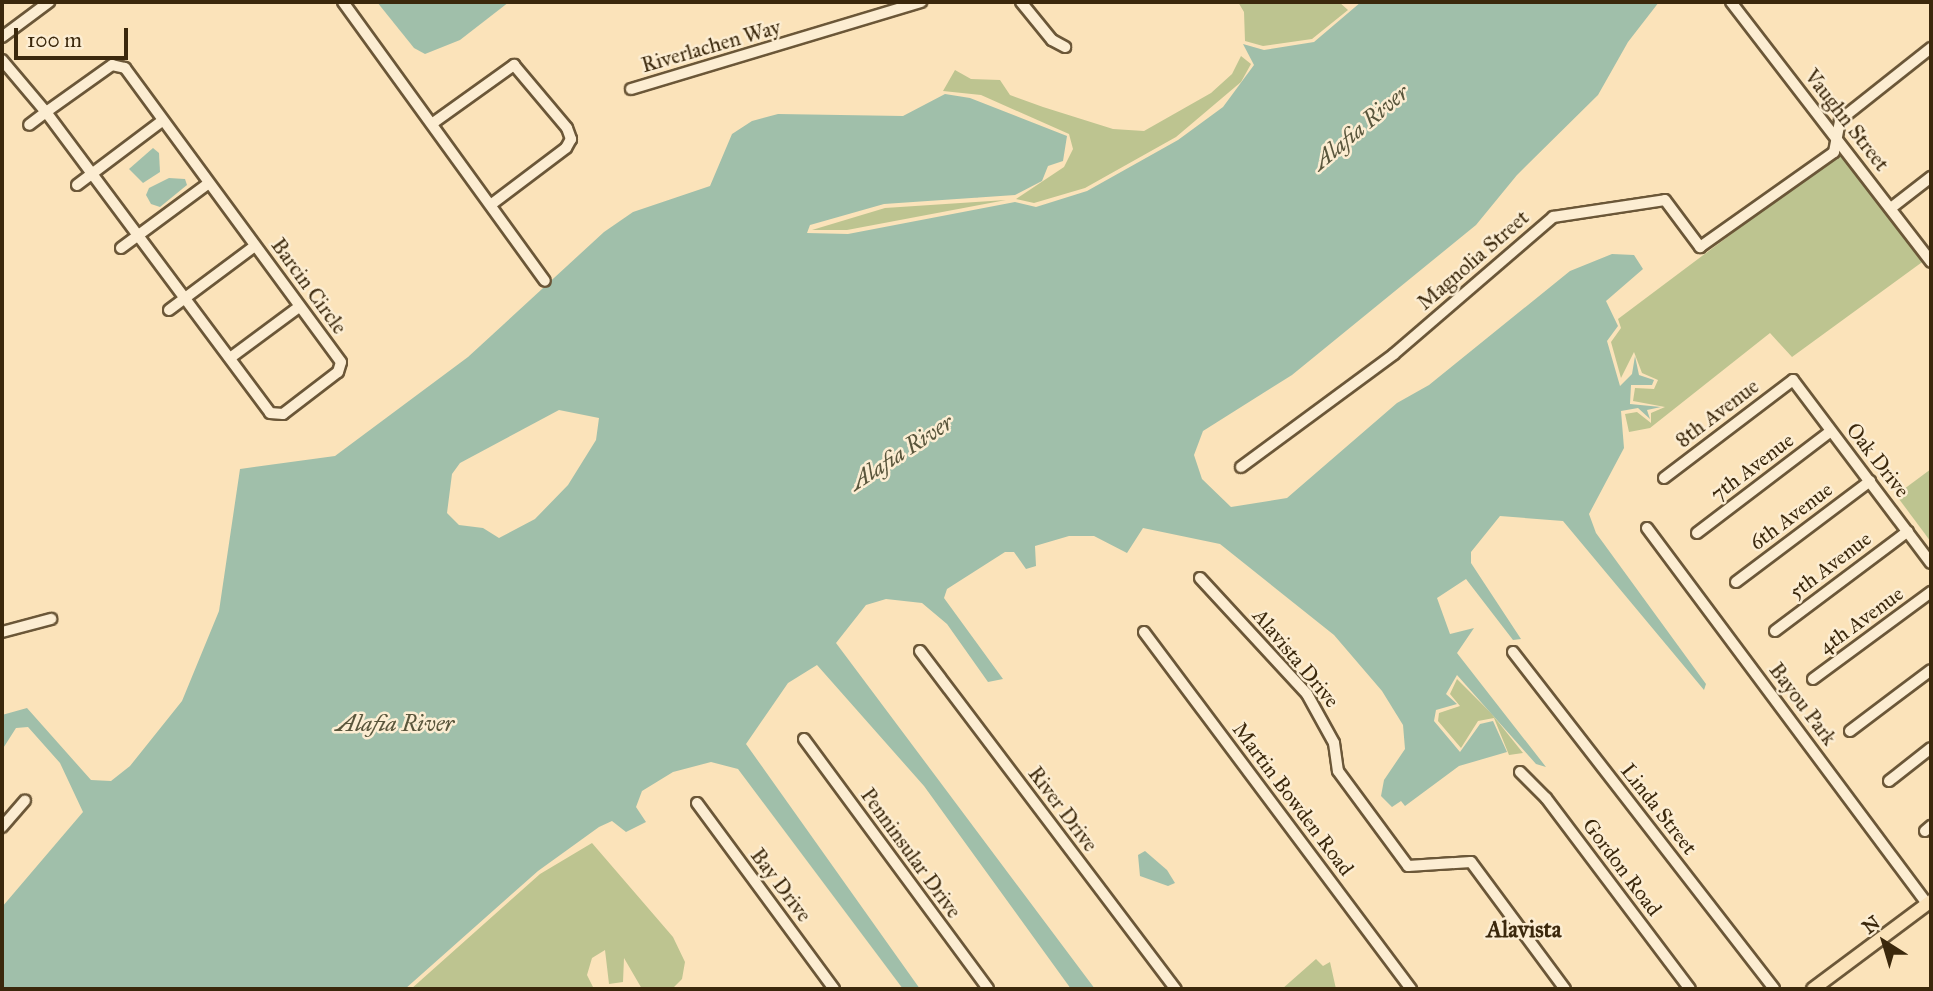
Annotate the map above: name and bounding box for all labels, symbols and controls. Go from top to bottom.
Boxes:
scale bar [18,14,131,58]
street label: Riverlachen Way [638,14,784,78]
text: 100 m [27,27,82,53]
street label: Vaughn Street [1799,64,1895,176]
water label: Alafia River [1306,78,1414,176]
street label: Magnolia Street [1412,205,1534,315]
street label: Barcin Circle [266,233,352,339]
street label: 8th Avenue [1670,373,1764,453]
water label: Alafia River [844,408,958,496]
street label: Oak Drive [1841,418,1915,502]
street label: 7th Avenue [1705,427,1799,507]
street label: 6th Avenue [1745,477,1837,555]
street label: 5th Avenue [1784,526,1876,604]
street label: 4th Avenue [1814,581,1908,659]
street label: Alavista Drive [1247,603,1345,713]
street label: Bayou Park [1764,658,1842,750]
water label: Alafia River [336,709,454,737]
street label: Martin Bowden Road [1227,717,1359,881]
street label: Linda Street [1616,758,1702,860]
street label: River Drive [1023,762,1103,856]
street label: Penninsular Drive [855,783,967,923]
street label: Gordon Road [1577,813,1667,921]
street label: Bay Drive [745,843,817,927]
north arrow [1849,907,1919,977]
text: N [1858,911,1884,939]
district label: Alavista [1487,915,1561,943]

